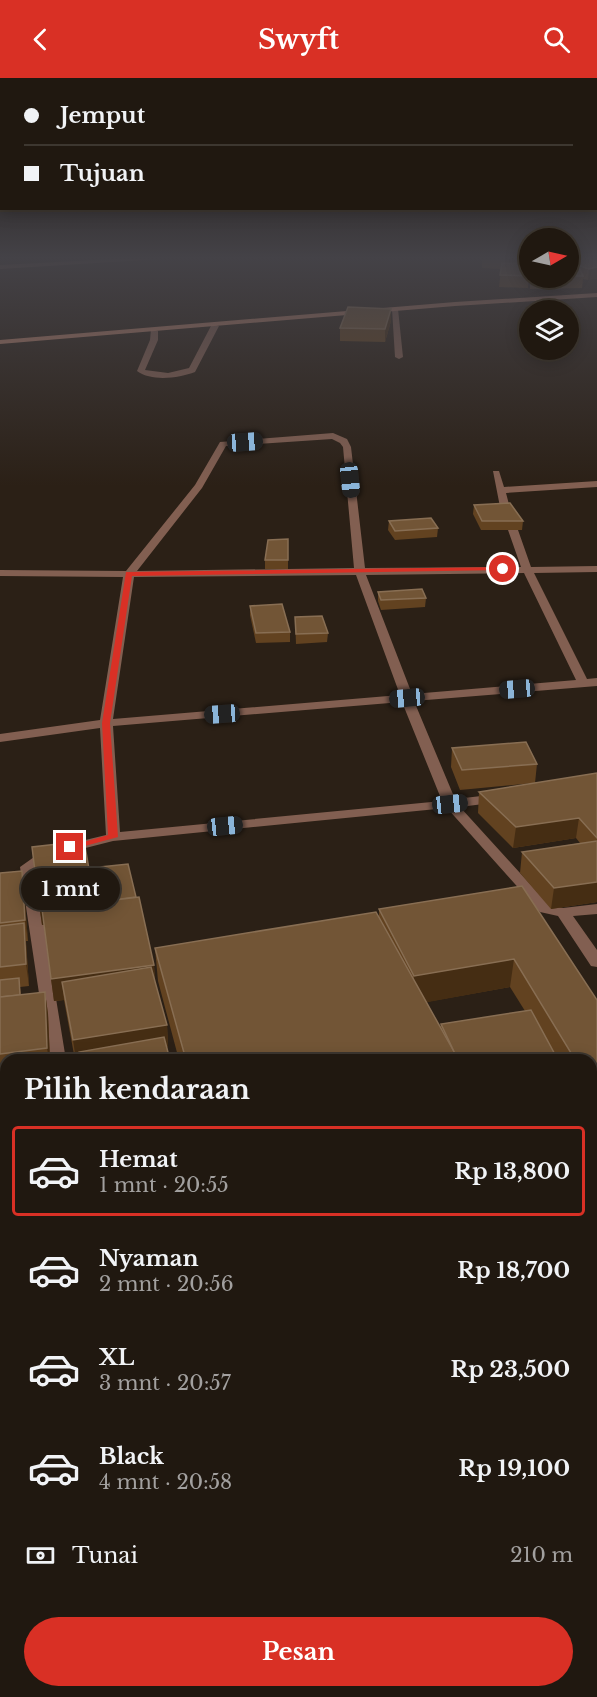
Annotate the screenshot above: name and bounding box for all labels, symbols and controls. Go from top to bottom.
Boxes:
icon: back [24,23,57,56]
text: Swyft [258,23,339,56]
icon: search [540,23,573,56]
text: Jemput [60,102,145,129]
text: Tujuan [60,160,145,187]
north arrow [519,228,579,288]
map controls [519,228,579,360]
button: layers [519,300,579,360]
car [226,432,264,452]
car [339,461,361,499]
route start [489,555,516,582]
car [498,678,536,700]
car [388,687,426,709]
car [203,704,241,724]
car [431,793,469,815]
car [206,815,244,837]
route end [56,833,83,860]
callout: 1 mnt [20,868,119,910]
text: 1 mnt [41,877,100,901]
text: Pilih kendaraan [24,1073,250,1106]
icon: car [27,1144,81,1198]
text: Hemat [99,1146,178,1173]
text: Rp 13,800 [454,1158,570,1185]
text: 1 mnt · 20:55 [99,1173,229,1197]
icon: car [27,1243,81,1297]
text: Nyaman [99,1245,198,1272]
text: Rp 18,700 [457,1257,570,1284]
text: 2 mnt · 20:56 [99,1272,234,1296]
icon: car [27,1342,81,1396]
text: XL [99,1344,134,1371]
text: Rp 23,500 [450,1356,570,1383]
text: 3 mnt · 20:57 [99,1371,231,1395]
icon: car [27,1441,81,1495]
text: Black [99,1443,164,1470]
text: Rp 19,100 [458,1455,570,1482]
text: 4 mnt · 20:58 [99,1470,232,1494]
icon: cash [24,1539,57,1572]
text: Tunai [72,1542,138,1569]
text: 210 m [510,1543,573,1567]
button: Pesan [24,1617,573,1686]

